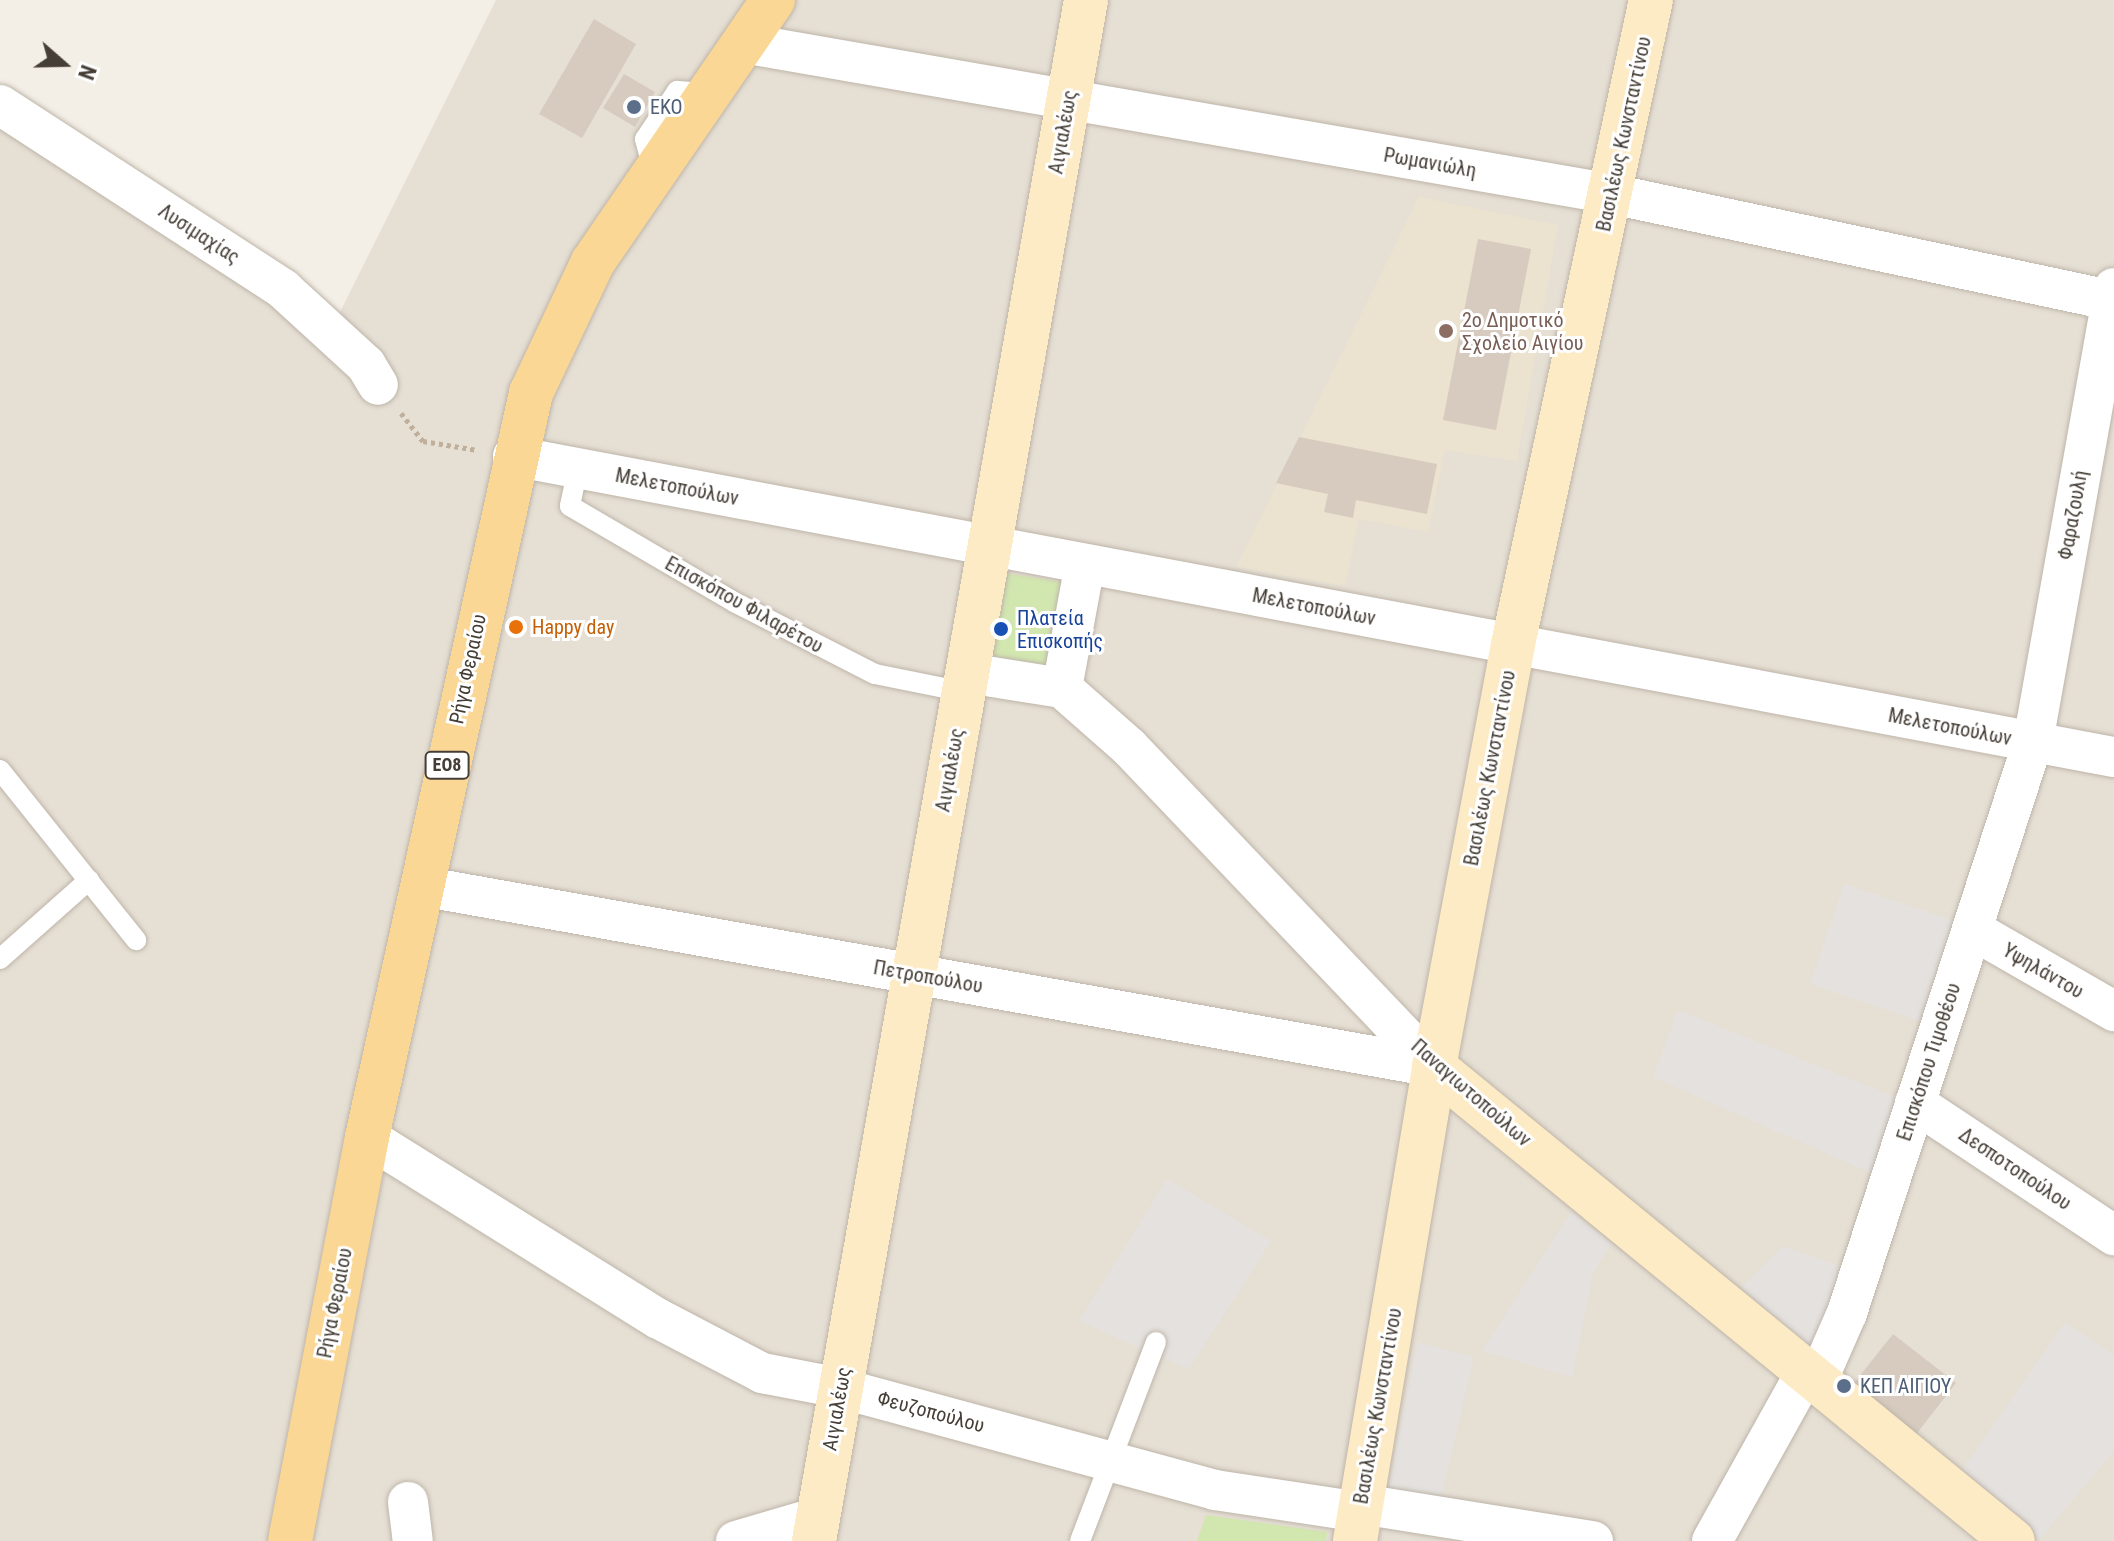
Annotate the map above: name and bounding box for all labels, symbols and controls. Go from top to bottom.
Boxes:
north arrow [24,24,104,104]
street label: Βασιλέως Κωνσταντίνου [1592,34,1656,234]
text: N [73,62,101,83]
street label: Αιγιαλέως [1044,88,1082,176]
place label: EKO [650,95,683,119]
marker: EKO [625,98,643,116]
street label: Ρωμανιώλη [1382,143,1478,183]
street label: Λυσιμαχίας [154,199,244,269]
place label: 2ο Δημοτικό Σχολείο Αιγίου [1462,308,1583,355]
marker: 2ο Δημοτικό Σχολείο Αιγίου [1437,322,1455,340]
street label: Μελετοπούλων [613,463,741,511]
street label: Φαραζουλή [2053,468,2093,562]
street label: Επισκόπου Φιλαρέτου [661,552,827,658]
street label: Μελετοπούλων [1250,583,1378,631]
place label: Πλατεία Επισκοπής [1017,606,1103,653]
street label: Ρήγα Φεραίου [445,612,491,726]
place label: Happy day [532,615,614,639]
marker: Happy day [507,618,525,636]
marker: Πλατεία Επισκοπής [992,620,1010,638]
street label: Βασιλέως Κωνσταντίνου [1459,668,1521,868]
street label: Μελετοπούλων [1886,703,2014,751]
street label: Αιγιαλέως [931,726,969,814]
road number: ΕΟ8 [423,751,471,779]
street label: Υψηλάντου [1998,938,2088,1004]
street label: Πετροπούλου [871,956,985,998]
street label: Επισκόπου Τιμοθέου [1892,980,1966,1144]
street label: Παναγιωτοπούλων [1406,1034,1536,1152]
street label: Δεσποτοπούλου [1954,1123,2076,1215]
street label: Ρήγα Φεραίου [313,1246,357,1360]
street label: Βασιλέως Κωνσταντίνου [1349,1306,1407,1506]
street label: Αιγιαλέως [818,1365,856,1453]
place label: ΚΕΠ ΑΙΓΙΟΥ [1860,1374,1951,1398]
marker: ΚΕΠ ΑΙΓΙΟΥ [1835,1377,1853,1395]
street label: Φευζοπούλου [875,1386,987,1438]

